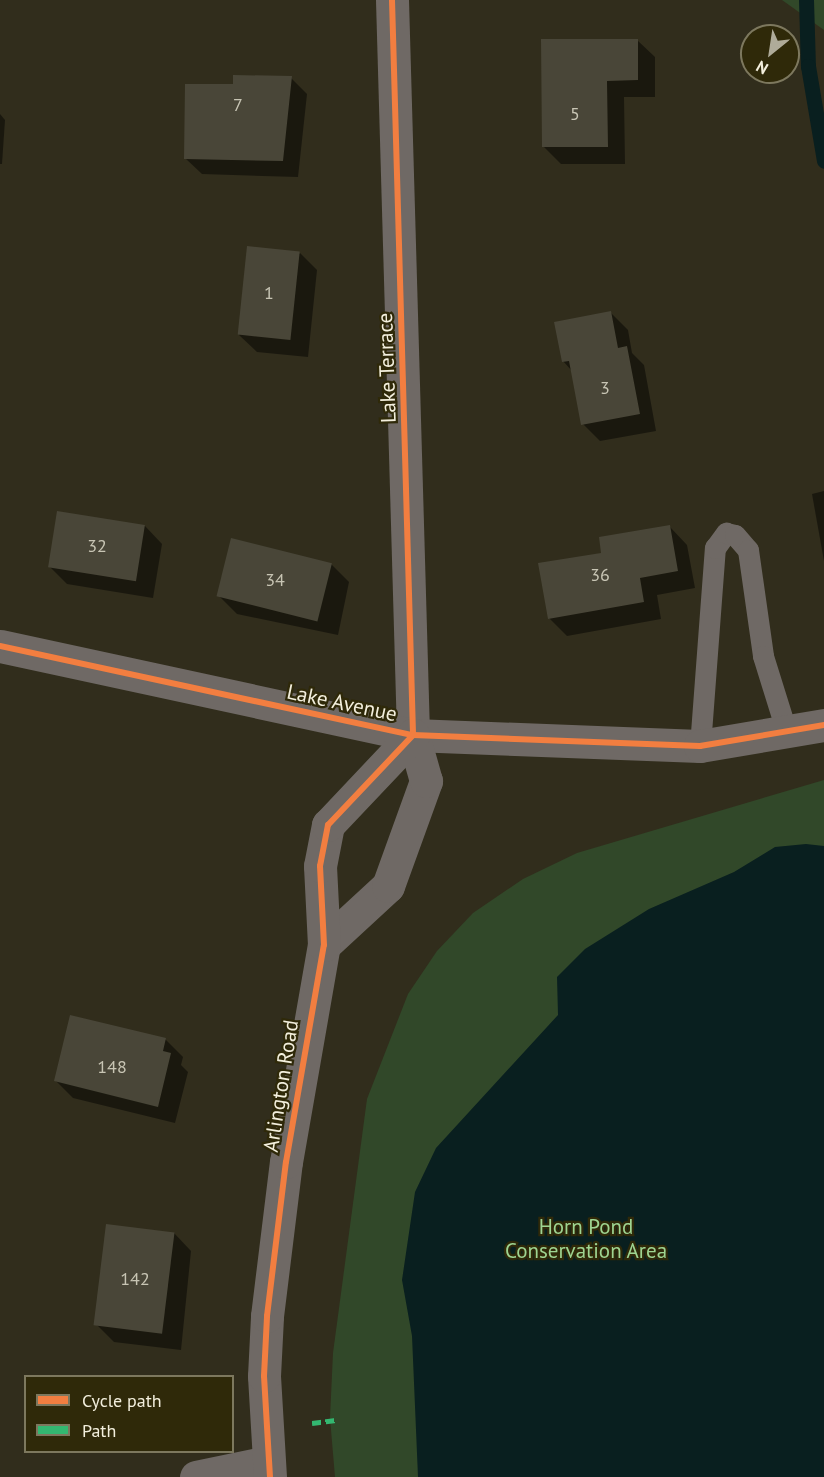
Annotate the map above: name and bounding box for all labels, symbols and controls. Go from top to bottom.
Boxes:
north arrow [740,24,800,84]
text: N [752,57,772,79]
house number: 7 [233,94,243,116]
house number: 5 [570,103,580,125]
house number: 1 [264,282,274,304]
street label: Lake Terrace [372,312,402,424]
house number: 3 [600,377,610,399]
house number: 32 [87,535,107,557]
house number: 36 [590,564,610,586]
house number: 34 [265,569,285,591]
street label: Lake Avenue [284,679,400,727]
street label: Arlington Road [258,1018,304,1154]
house number: 148 [97,1056,127,1078]
park label: Horn Pond Conservation Area [505,1214,667,1264]
house number: 142 [120,1268,150,1290]
legend [24,1375,234,1453]
text: Cycle path [82,1389,162,1412]
text: Path [82,1419,116,1442]

